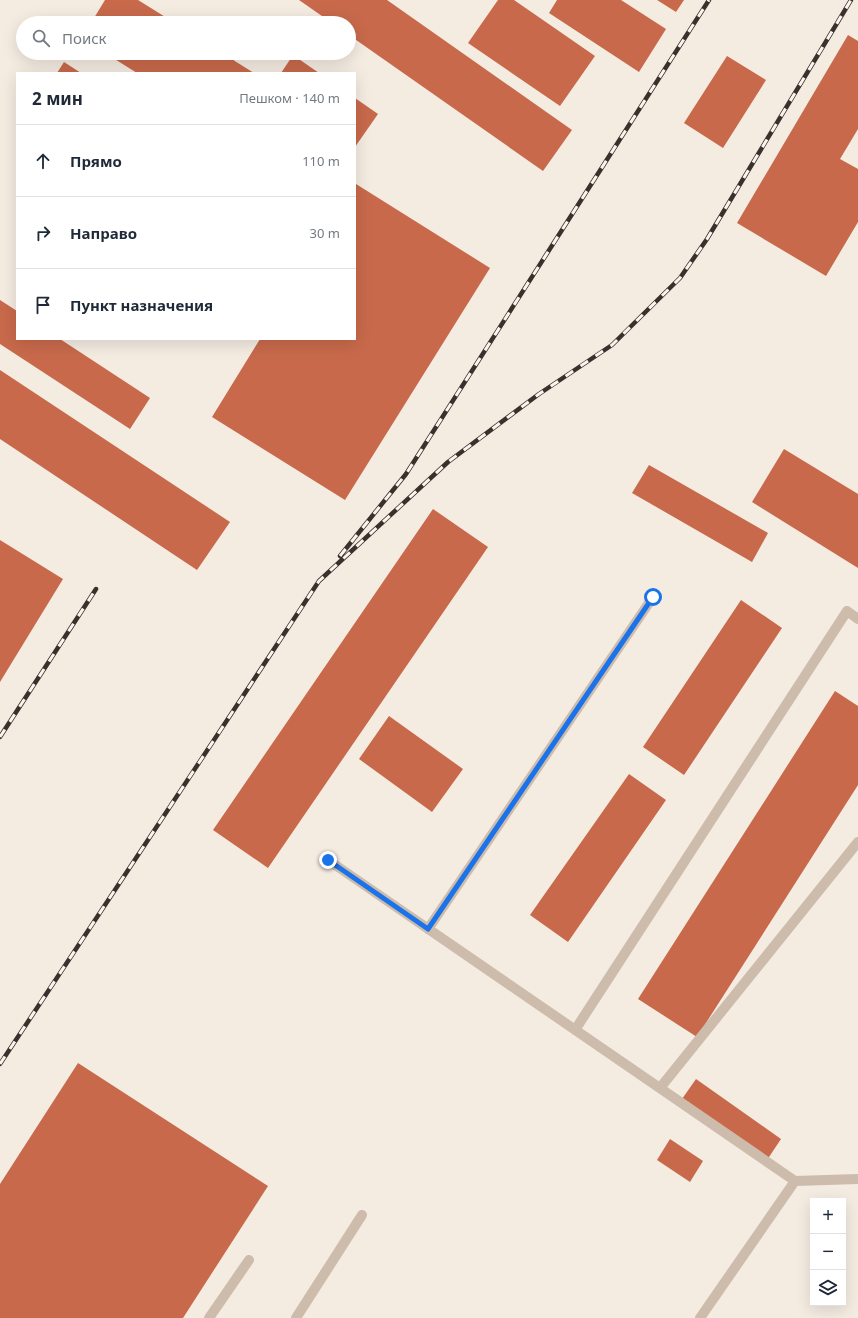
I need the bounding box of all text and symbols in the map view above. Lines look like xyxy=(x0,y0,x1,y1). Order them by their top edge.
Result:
search box xyxy=(16,16,356,60)
icon: search xyxy=(30,27,52,49)
text: Поиск xyxy=(62,28,107,48)
text: 2 мин xyxy=(32,87,83,110)
text: Пешком · 140 m xyxy=(239,89,340,107)
icon: ahead xyxy=(32,150,54,172)
text: Прямо xyxy=(70,151,122,171)
text: 110 m xyxy=(302,152,340,170)
icon: right xyxy=(32,222,54,244)
text: Направо xyxy=(70,223,137,243)
text: 30 m xyxy=(310,224,340,242)
icon: arrive xyxy=(32,294,54,316)
text: Пункт назначения xyxy=(70,295,213,315)
route start xyxy=(644,588,662,606)
route end xyxy=(319,851,337,869)
map controls xyxy=(810,1198,846,1306)
button: + xyxy=(810,1198,846,1234)
button: − xyxy=(810,1234,846,1270)
button: layers xyxy=(810,1270,846,1306)

